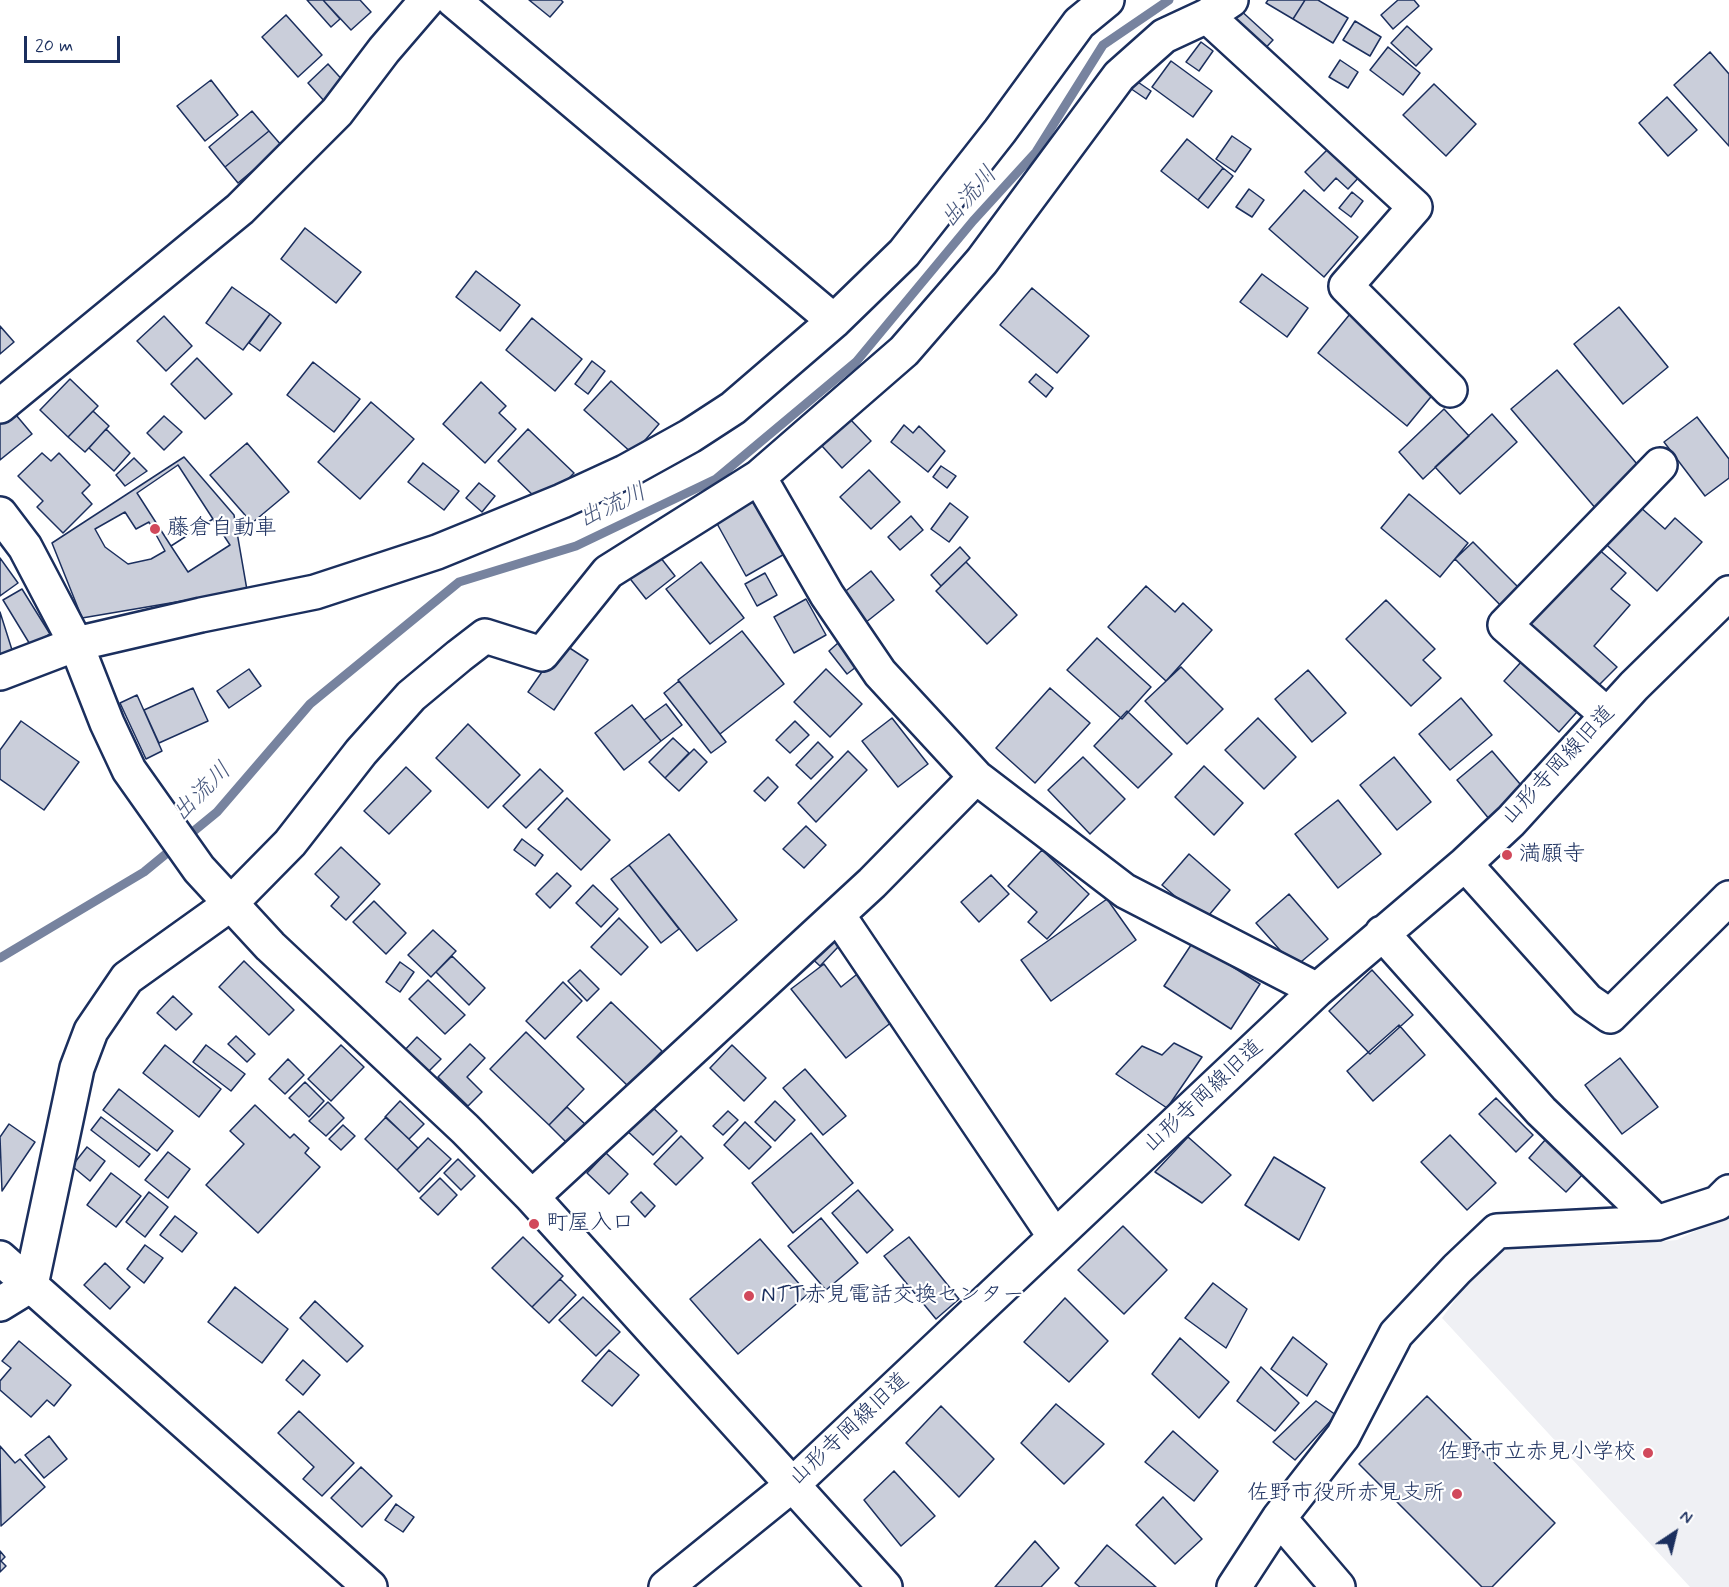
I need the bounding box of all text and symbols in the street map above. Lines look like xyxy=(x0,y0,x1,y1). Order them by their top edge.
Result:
scale bar xyxy=(27,24,123,62)
text: 20 m xyxy=(35,34,73,58)
water label: 出流川 xyxy=(936,161,1004,235)
water label: 出流川 xyxy=(574,479,652,535)
place label: 藤倉自動車 xyxy=(167,516,277,542)
marker: 藤倉自動車 xyxy=(148,522,162,536)
street label: 山形寺岡線旧道 xyxy=(1497,701,1621,831)
water label: 出流川 xyxy=(167,757,239,829)
place label: 満願寺 xyxy=(1519,842,1585,868)
marker: 満願寺 xyxy=(1500,848,1514,862)
street label: 山形寺岡線旧道 xyxy=(1139,1035,1269,1159)
place label: 町屋入口 xyxy=(546,1211,634,1237)
marker: 町屋入口 xyxy=(527,1217,541,1231)
place label: NTT赤見電話交換センター xyxy=(761,1283,1025,1309)
marker: NTT赤見電話交換センター xyxy=(742,1289,756,1303)
street label: 山形寺岡線旧道 xyxy=(785,1368,915,1492)
place label: 佐野市立赤見小学校 xyxy=(1438,1440,1636,1466)
marker: 佐野市立赤見小学校 xyxy=(1641,1446,1655,1460)
place label: 佐野市役所赤見支所 xyxy=(1247,1481,1445,1507)
marker: 佐野市役所赤見支所 xyxy=(1450,1487,1464,1501)
north arrow xyxy=(1645,1503,1705,1563)
text: N xyxy=(1675,1506,1696,1530)

